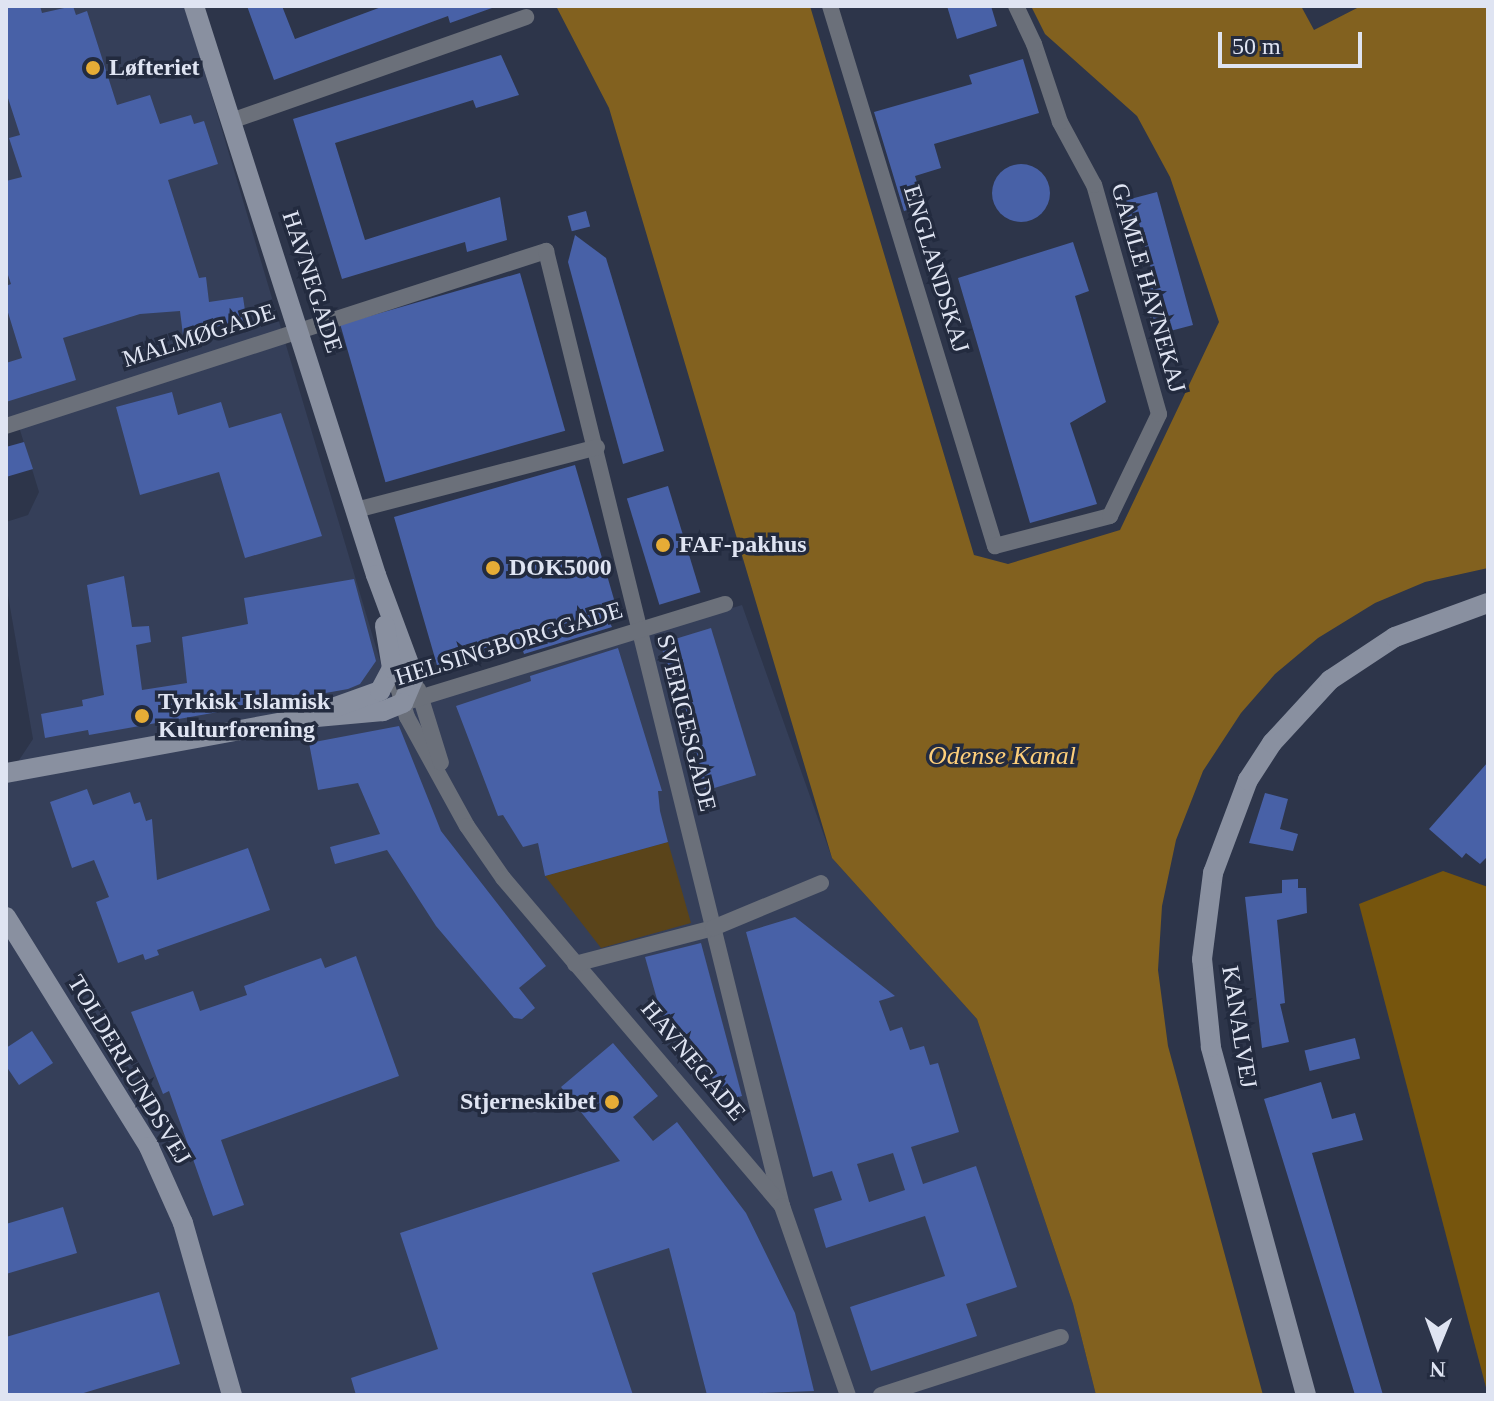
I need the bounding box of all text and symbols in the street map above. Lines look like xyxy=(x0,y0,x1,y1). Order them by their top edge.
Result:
scale bar xyxy=(1222,16,1366,66)
text: 50 m xyxy=(1232,33,1281,59)
place label: Løfteriet xyxy=(109,54,200,82)
marker: Løfteriet xyxy=(84,59,102,77)
street label: GAMLE HAVNEKAJ xyxy=(1104,180,1192,396)
street label: ENGLANDSKAJ xyxy=(897,182,975,356)
street label: HAVNEGADE xyxy=(276,207,348,357)
street label: MALMØGADE xyxy=(119,298,279,374)
place label: FAF-pakhus xyxy=(679,531,807,559)
marker: FAF-pakhus xyxy=(654,536,672,554)
place label: DOK5000 xyxy=(509,554,612,582)
marker: DOK5000 xyxy=(484,559,502,577)
street label: HELSINGBORGGADE xyxy=(392,596,626,692)
street label: SVERIGESGADE xyxy=(650,632,722,814)
place label: Tyrkisk Islamisk Kulturforening xyxy=(158,688,330,744)
marker: Tyrkisk Islamisk Kulturforening xyxy=(133,707,151,725)
water label: Odense Kanal xyxy=(928,740,1076,772)
street label: KANALVEJ xyxy=(1215,964,1263,1090)
street label: TOLDERLUNDSVEJ xyxy=(61,970,197,1170)
street label: HAVNEGADE xyxy=(635,995,751,1127)
place label: Stjerneskibet xyxy=(460,1088,596,1116)
marker: Stjerneskibet xyxy=(603,1093,621,1111)
north arrow xyxy=(1398,1305,1478,1385)
text: N xyxy=(1429,1357,1446,1382)

